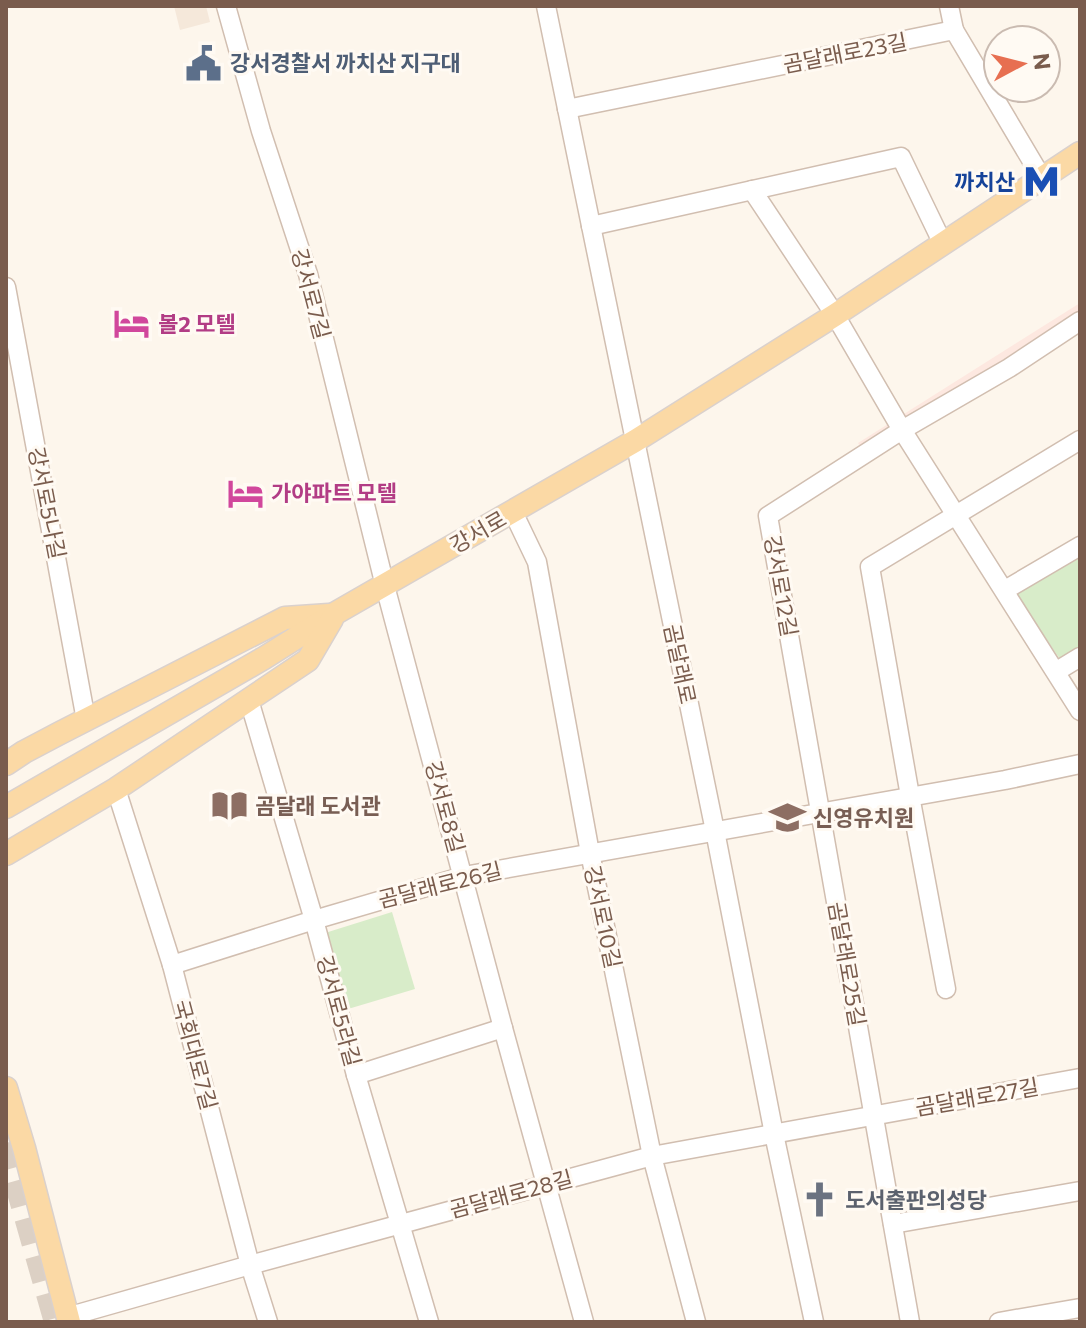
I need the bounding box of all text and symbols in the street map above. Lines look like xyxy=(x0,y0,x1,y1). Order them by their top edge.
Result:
north arrow xyxy=(982,24,1062,104)
street label: 곰달래로23길 xyxy=(781,27,909,78)
public building icon: 강서경찰서 까치산 지구대 xyxy=(185,44,223,82)
place label: 강서경찰서 까치산 지구대 xyxy=(230,49,461,76)
text: N xyxy=(1028,52,1057,71)
metro station icon: 까치산 xyxy=(1022,163,1060,201)
place label: 까치산 xyxy=(954,168,1015,195)
street label: 강서로7길 xyxy=(286,246,337,342)
hotel icon: 볼2 모텔 xyxy=(113,305,151,343)
place label: 볼2 모텔 xyxy=(158,310,235,337)
street label: 강서로5나길 xyxy=(23,444,72,561)
hotel icon: 가야파트 모텔 xyxy=(226,474,264,512)
place label: 가야파트 모텔 xyxy=(271,479,397,506)
street label: 강서로 xyxy=(445,505,511,558)
street label: 강서로12길 xyxy=(759,533,804,639)
street label: 곰달래로 xyxy=(659,621,702,706)
street label: 강서로8길 xyxy=(420,758,471,856)
library icon: 곰달래 도서관 xyxy=(210,787,248,825)
place label: 곰달래 도서관 xyxy=(255,792,381,819)
school or university icon: 신영유치원 xyxy=(768,799,806,837)
place label: 신영유치원 xyxy=(813,804,914,831)
street label: 곰달래로26길 xyxy=(375,856,505,913)
street label: 강서로10길 xyxy=(579,863,628,971)
street label: 곰달래로25길 xyxy=(823,900,872,1028)
street label: 강서로5라길 xyxy=(312,952,367,1069)
street label: 국회대로7길 xyxy=(168,997,223,1113)
street label: 곰달래로27길 xyxy=(913,1072,1041,1121)
street label: 곰달래로28길 xyxy=(446,1164,576,1223)
church icon: 도서출판의성당 xyxy=(800,1181,838,1219)
place label: 도서출판의성당 xyxy=(845,1186,987,1213)

